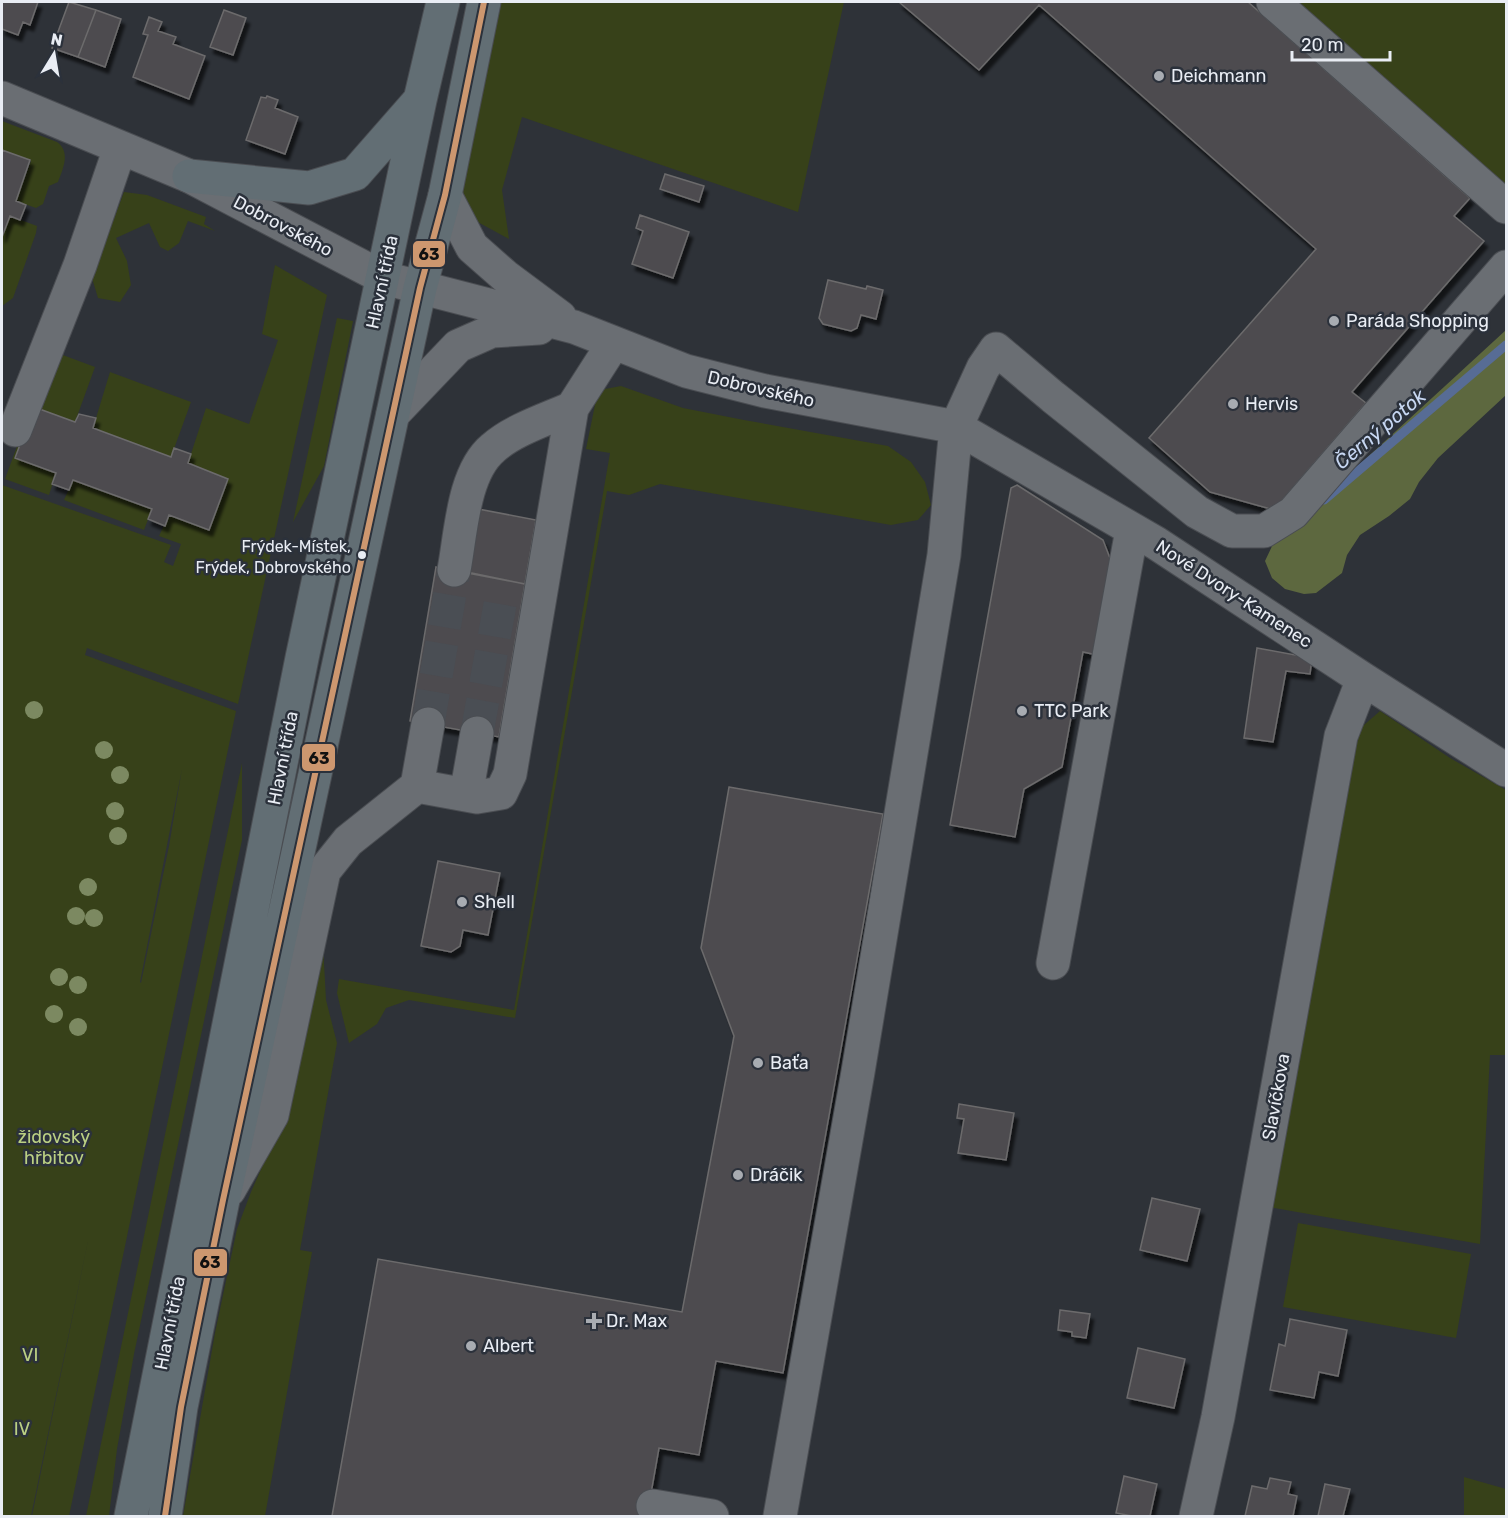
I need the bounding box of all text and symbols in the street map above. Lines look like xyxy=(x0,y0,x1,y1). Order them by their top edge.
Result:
north arrow xyxy=(24,24,84,84)
scale bar xyxy=(1292,24,1390,62)
text: N xyxy=(49,29,64,50)
text: 20 m xyxy=(1301,34,1343,56)
place label: Deichmann xyxy=(1171,65,1267,87)
marker: Deichmann xyxy=(1152,69,1166,83)
street label: Dobrovského xyxy=(230,191,336,261)
street label: Hlavní třída xyxy=(361,233,403,331)
line badge: 63 xyxy=(412,240,446,268)
text: 63 xyxy=(419,245,439,264)
place label: Paráda Shopping xyxy=(1346,310,1489,332)
marker: Paráda Shopping xyxy=(1327,314,1341,328)
street label: Dobrovského xyxy=(705,366,817,412)
water label: Černý potok xyxy=(1329,383,1431,474)
place label: Hervis xyxy=(1245,393,1298,415)
marker: Hervis xyxy=(1226,397,1240,411)
street label: Nové Dvory-Kamenec xyxy=(1152,535,1316,653)
place label: Frýdek-Místek, Frýdek, Dobrovského xyxy=(196,537,351,577)
marker: Frýdek-Místek, Frýdek, Dobrovského xyxy=(356,549,368,561)
place label: TTC Park xyxy=(1034,700,1109,722)
marker: TTC Park xyxy=(1015,704,1029,718)
street label: Hlavní třída xyxy=(263,709,303,807)
line badge: 63 xyxy=(301,743,336,772)
text: 63 xyxy=(309,749,329,768)
place label: Shell xyxy=(474,891,515,913)
marker: Shell xyxy=(455,895,469,909)
place label: Baťa xyxy=(770,1052,809,1074)
street label: Slavíčkova xyxy=(1258,1052,1294,1142)
marker: Baťa xyxy=(751,1056,765,1070)
park label: židovský hřbitov xyxy=(18,1126,90,1169)
place label: Dráčik xyxy=(750,1164,803,1186)
marker: Dráčik xyxy=(731,1168,745,1182)
line badge: 63 xyxy=(193,1248,228,1277)
text: 63 xyxy=(200,1253,220,1272)
street label: Hlavní třída xyxy=(150,1274,190,1372)
place label: Dr. Max xyxy=(606,1310,667,1332)
marker: Dr. Max xyxy=(587,1314,601,1328)
place label: Albert xyxy=(483,1335,534,1357)
marker: Albert xyxy=(464,1339,478,1353)
park label: VI xyxy=(22,1344,38,1366)
park label: IV xyxy=(14,1418,31,1440)

